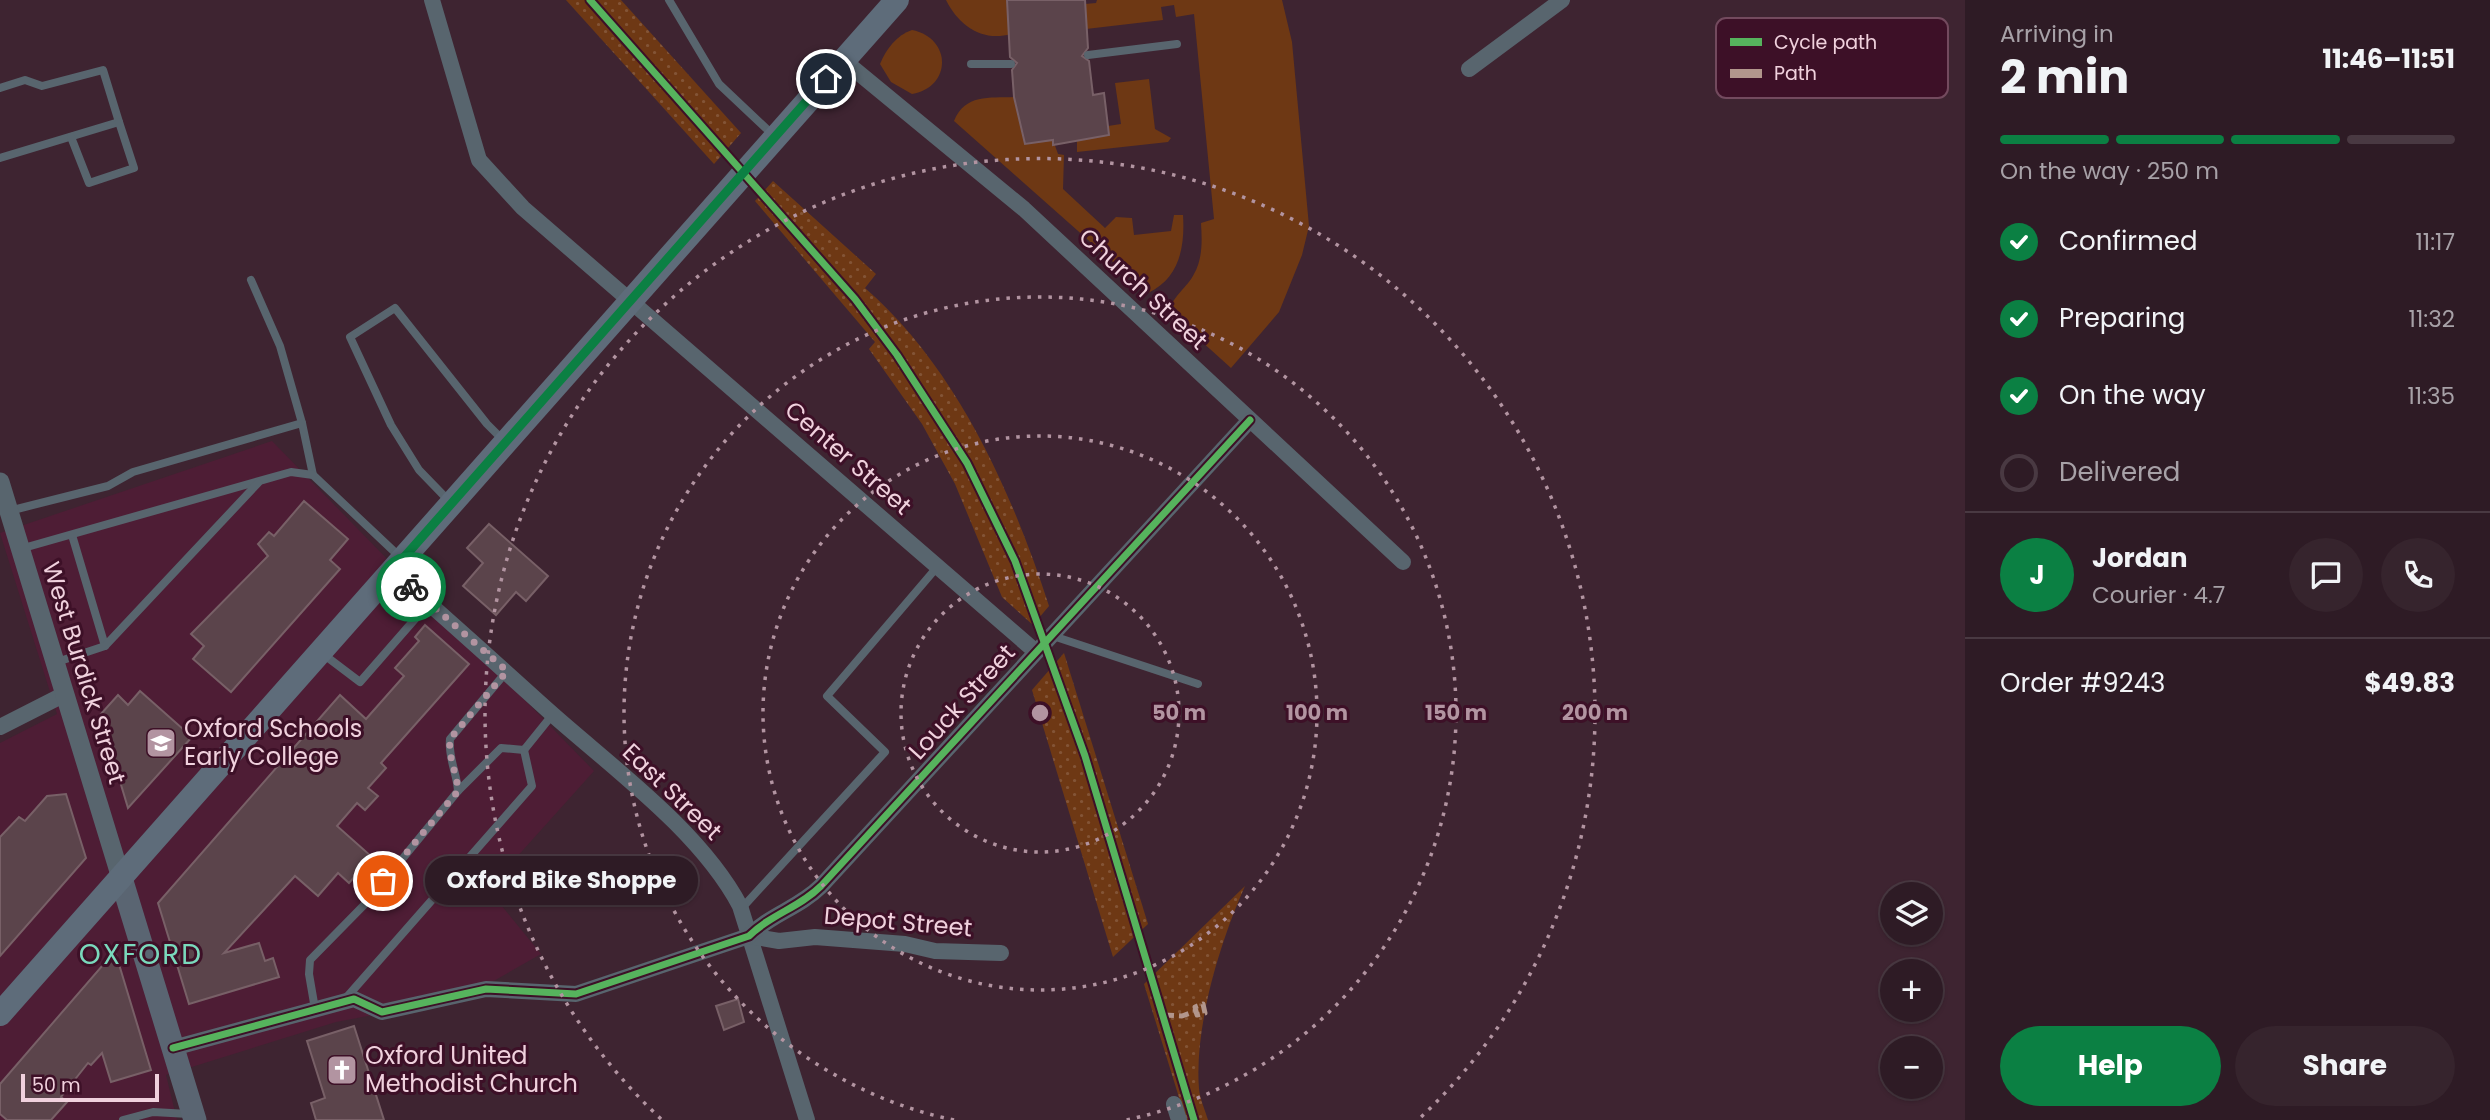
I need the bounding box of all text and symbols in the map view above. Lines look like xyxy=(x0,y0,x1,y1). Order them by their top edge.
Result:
legend xyxy=(1716,18,1948,98)
text: Arriving in xyxy=(2000,18,2114,50)
text: Cycle path xyxy=(1774,29,1877,56)
text: 11:46–11:51 xyxy=(2322,41,2455,77)
text: 2 min xyxy=(2000,45,2129,109)
pin xyxy=(796,49,856,109)
icon: home xyxy=(807,60,845,98)
text: Path xyxy=(1774,60,1817,87)
text: On the way · 250 m xyxy=(2000,155,2219,187)
street label: Church Street xyxy=(1072,220,1215,357)
icon: check xyxy=(2000,223,2038,261)
text: Confirmed xyxy=(2059,223,2197,259)
text: 11:17 xyxy=(2415,226,2455,258)
icon: check xyxy=(2000,300,2038,338)
text: Preparing xyxy=(2059,300,2185,336)
text: 11:32 xyxy=(2409,303,2455,335)
icon: check xyxy=(2000,377,2038,415)
text: On the way xyxy=(2059,377,2206,413)
text: 11:35 xyxy=(2407,380,2455,412)
street label: Center Street xyxy=(778,393,919,522)
text: Delivered xyxy=(2059,454,2180,490)
button: chat xyxy=(2289,538,2363,612)
button: phone xyxy=(2381,538,2455,612)
text: Jordan xyxy=(2092,540,2188,576)
courier xyxy=(376,552,446,622)
text: J xyxy=(2029,557,2045,593)
street label: West Burdick Street xyxy=(35,558,134,788)
icon: bike xyxy=(392,568,430,606)
text: Courier · 4.7 xyxy=(2092,579,2225,611)
street label: Louck Street xyxy=(901,637,1022,766)
text: Order #9243 xyxy=(2000,665,2165,701)
text: $49.83 xyxy=(2364,665,2455,701)
text: 50 m xyxy=(1152,698,1206,727)
text: 100 m xyxy=(1286,698,1348,727)
text: 150 m xyxy=(1425,698,1487,727)
text: 200 m xyxy=(1562,698,1628,727)
centre of rings xyxy=(1028,701,1052,725)
place label: Oxford Schools Early College xyxy=(184,712,362,773)
school or university icon: Oxford Schools Early College xyxy=(144,726,178,760)
street label: East Street xyxy=(615,736,729,847)
pin xyxy=(353,851,413,911)
callout: Oxford Bike Shoppe xyxy=(425,856,698,906)
icon: bag xyxy=(364,862,402,900)
text: Oxford Bike Shoppe xyxy=(447,864,676,896)
map controls xyxy=(1880,882,1943,1099)
button: layers xyxy=(1880,882,1943,945)
street label: Depot Street xyxy=(822,899,974,944)
district label: OXFORD xyxy=(79,935,203,974)
button: + xyxy=(1880,959,1943,1022)
button: Help xyxy=(2000,1026,2221,1106)
button: Share xyxy=(2235,1026,2455,1106)
button: − xyxy=(1880,1036,1943,1099)
place label: Oxford United Methodist Church xyxy=(365,1039,578,1100)
church icon: Oxford United Methodist Church xyxy=(325,1053,359,1087)
scale bar xyxy=(21,1071,159,1103)
text: 50 m xyxy=(32,1072,81,1099)

